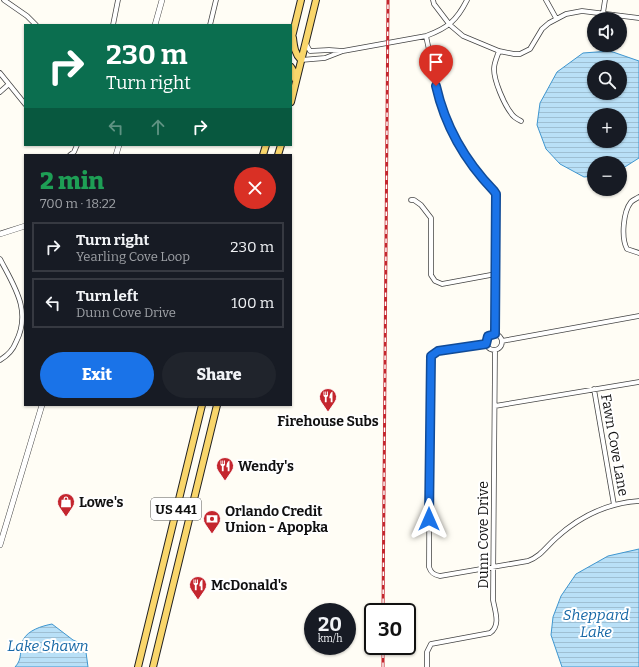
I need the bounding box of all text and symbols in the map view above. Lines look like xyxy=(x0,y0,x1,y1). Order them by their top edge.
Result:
map controls xyxy=(587,12,627,196)
button: sound xyxy=(587,12,627,52)
text: 230 m xyxy=(106,38,187,71)
icon: right xyxy=(40,40,92,92)
pin xyxy=(419,45,453,86)
icon: arrive xyxy=(425,51,447,73)
button: search xyxy=(587,60,627,100)
text: Turn right xyxy=(106,72,191,94)
button: + xyxy=(587,108,627,148)
icon: left xyxy=(105,116,127,138)
icon: ahead xyxy=(147,116,169,138)
icon: right xyxy=(189,116,211,138)
button: − xyxy=(587,156,627,196)
text: 2 min xyxy=(40,167,104,195)
button: close xyxy=(234,167,276,209)
text: 700 m · 18:22 xyxy=(40,196,116,211)
text: Turn right xyxy=(76,231,149,249)
icon: right xyxy=(42,236,64,258)
text: 230 m xyxy=(230,238,274,256)
text: Yearling Cove Loop xyxy=(76,249,190,264)
text: Turn left xyxy=(76,287,138,305)
icon: left xyxy=(42,292,64,314)
text: 100 m xyxy=(231,294,274,312)
text: Dunn Cove Drive xyxy=(76,305,176,320)
button: Exit xyxy=(40,352,154,398)
button: Share xyxy=(162,352,276,398)
restaurant icon: Firehouse Subs xyxy=(318,387,338,412)
street label: Fawn Cove Lane xyxy=(597,393,632,497)
place label: Firehouse Subs xyxy=(277,413,379,430)
restaurant icon: Wendy's xyxy=(215,456,235,481)
place label: Wendy's xyxy=(238,458,294,475)
street label: Dunn Cove Drive xyxy=(475,481,492,589)
shop icon: Lowe's xyxy=(56,492,76,517)
place label: Lowe's xyxy=(79,494,124,511)
road number: US 441 xyxy=(151,498,201,520)
position arrow xyxy=(408,498,450,540)
place label: Orlando Credit Union - Apopka xyxy=(225,503,328,536)
bank icon: Orlando Credit Union - Apopka xyxy=(202,509,222,534)
restaurant icon: McDonald's xyxy=(188,575,208,600)
place label: McDonald's xyxy=(211,577,287,594)
speed limit sign: 30 xyxy=(364,603,416,655)
water label: Sheppard Lake xyxy=(563,606,629,641)
text: 20 xyxy=(318,612,342,636)
text: km/h xyxy=(318,633,342,645)
water label: Lake Shawn xyxy=(7,637,89,655)

